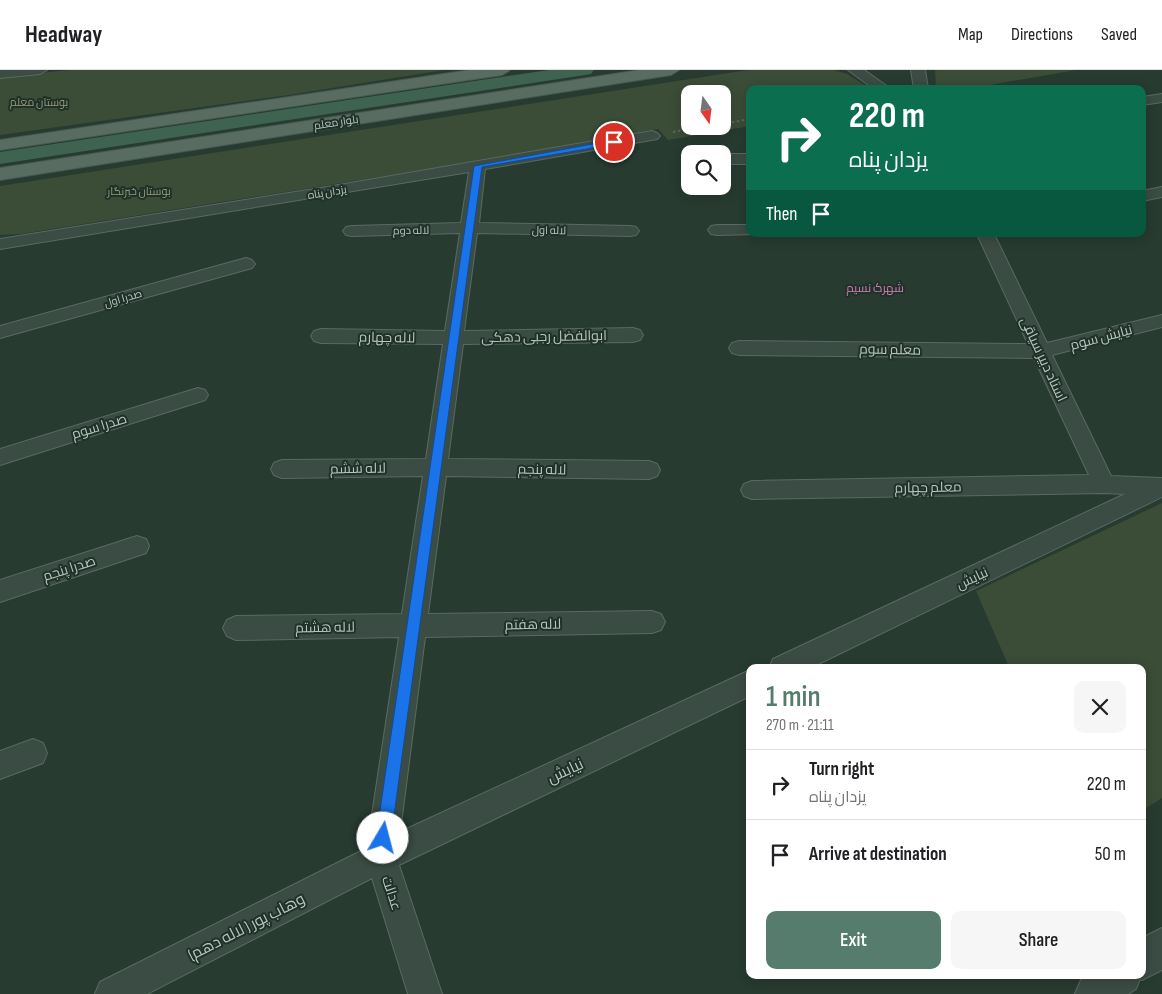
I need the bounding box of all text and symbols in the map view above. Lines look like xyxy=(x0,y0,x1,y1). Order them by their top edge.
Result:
text: Headway xyxy=(25,20,102,49)
text: Map xyxy=(958,24,983,45)
text: Directions xyxy=(1011,24,1073,45)
text: Saved xyxy=(1101,24,1137,45)
north arrow xyxy=(681,85,731,135)
map controls xyxy=(681,85,731,195)
text: 220 m xyxy=(849,95,925,138)
park label: بوستان معلم xyxy=(10,96,68,110)
icon: right xyxy=(766,105,831,170)
street label: بلوار معلم xyxy=(313,113,360,133)
pin xyxy=(593,121,635,163)
icon: arrive xyxy=(600,128,628,156)
button: search xyxy=(681,145,731,195)
text: یزدان پناه xyxy=(849,147,928,174)
street label: یزدان پناه xyxy=(307,183,348,202)
park label: بوستان خبرنگار xyxy=(106,185,171,198)
icon: arrive xyxy=(807,200,835,228)
text: Then xyxy=(766,203,797,226)
street label: لاله دوم xyxy=(393,224,429,238)
street label: لاله اول xyxy=(532,224,566,237)
district label: شهرک نسیم xyxy=(846,281,904,296)
street label: صدرا اول xyxy=(103,287,144,310)
street label: استاد دبیر سیاقی xyxy=(1016,314,1071,404)
street label: نیایش سوم xyxy=(1068,321,1134,355)
street label: ابوالفضل رجبی دهکی xyxy=(481,327,607,346)
street label: لاله چهارم xyxy=(358,329,416,347)
street label: معلم سوم xyxy=(859,340,921,360)
street label: صدرا سوم xyxy=(69,410,129,444)
street label: لاله ششم xyxy=(330,460,386,478)
street label: لاله پنجم xyxy=(517,461,566,479)
street label: معلم چهارم xyxy=(894,478,962,498)
street label: صدرا پنجم xyxy=(41,552,98,586)
street label: نيايش xyxy=(954,564,991,593)
street label: لاله هفتم xyxy=(505,616,561,634)
street label: لاله هشتم xyxy=(295,618,355,638)
text: 1 min xyxy=(766,679,821,715)
button: close xyxy=(1074,681,1126,733)
text: 270 m · 21:11 xyxy=(766,716,834,735)
street label: نيايش xyxy=(544,755,587,788)
text: Turn right xyxy=(809,758,874,781)
icon: right xyxy=(766,771,794,799)
text: 220 m xyxy=(1087,773,1126,796)
text: یزدان پناه xyxy=(809,788,866,807)
position arrow xyxy=(356,811,408,863)
icon: arrive xyxy=(766,841,794,869)
text: Arrive at destination xyxy=(809,843,947,866)
text: 50 m xyxy=(1095,843,1126,866)
street label: عدالت xyxy=(378,874,405,912)
street label: وهاب پور ( لاله دهم) xyxy=(185,890,309,966)
button: Exit xyxy=(766,911,941,969)
button: Share xyxy=(951,911,1126,969)

